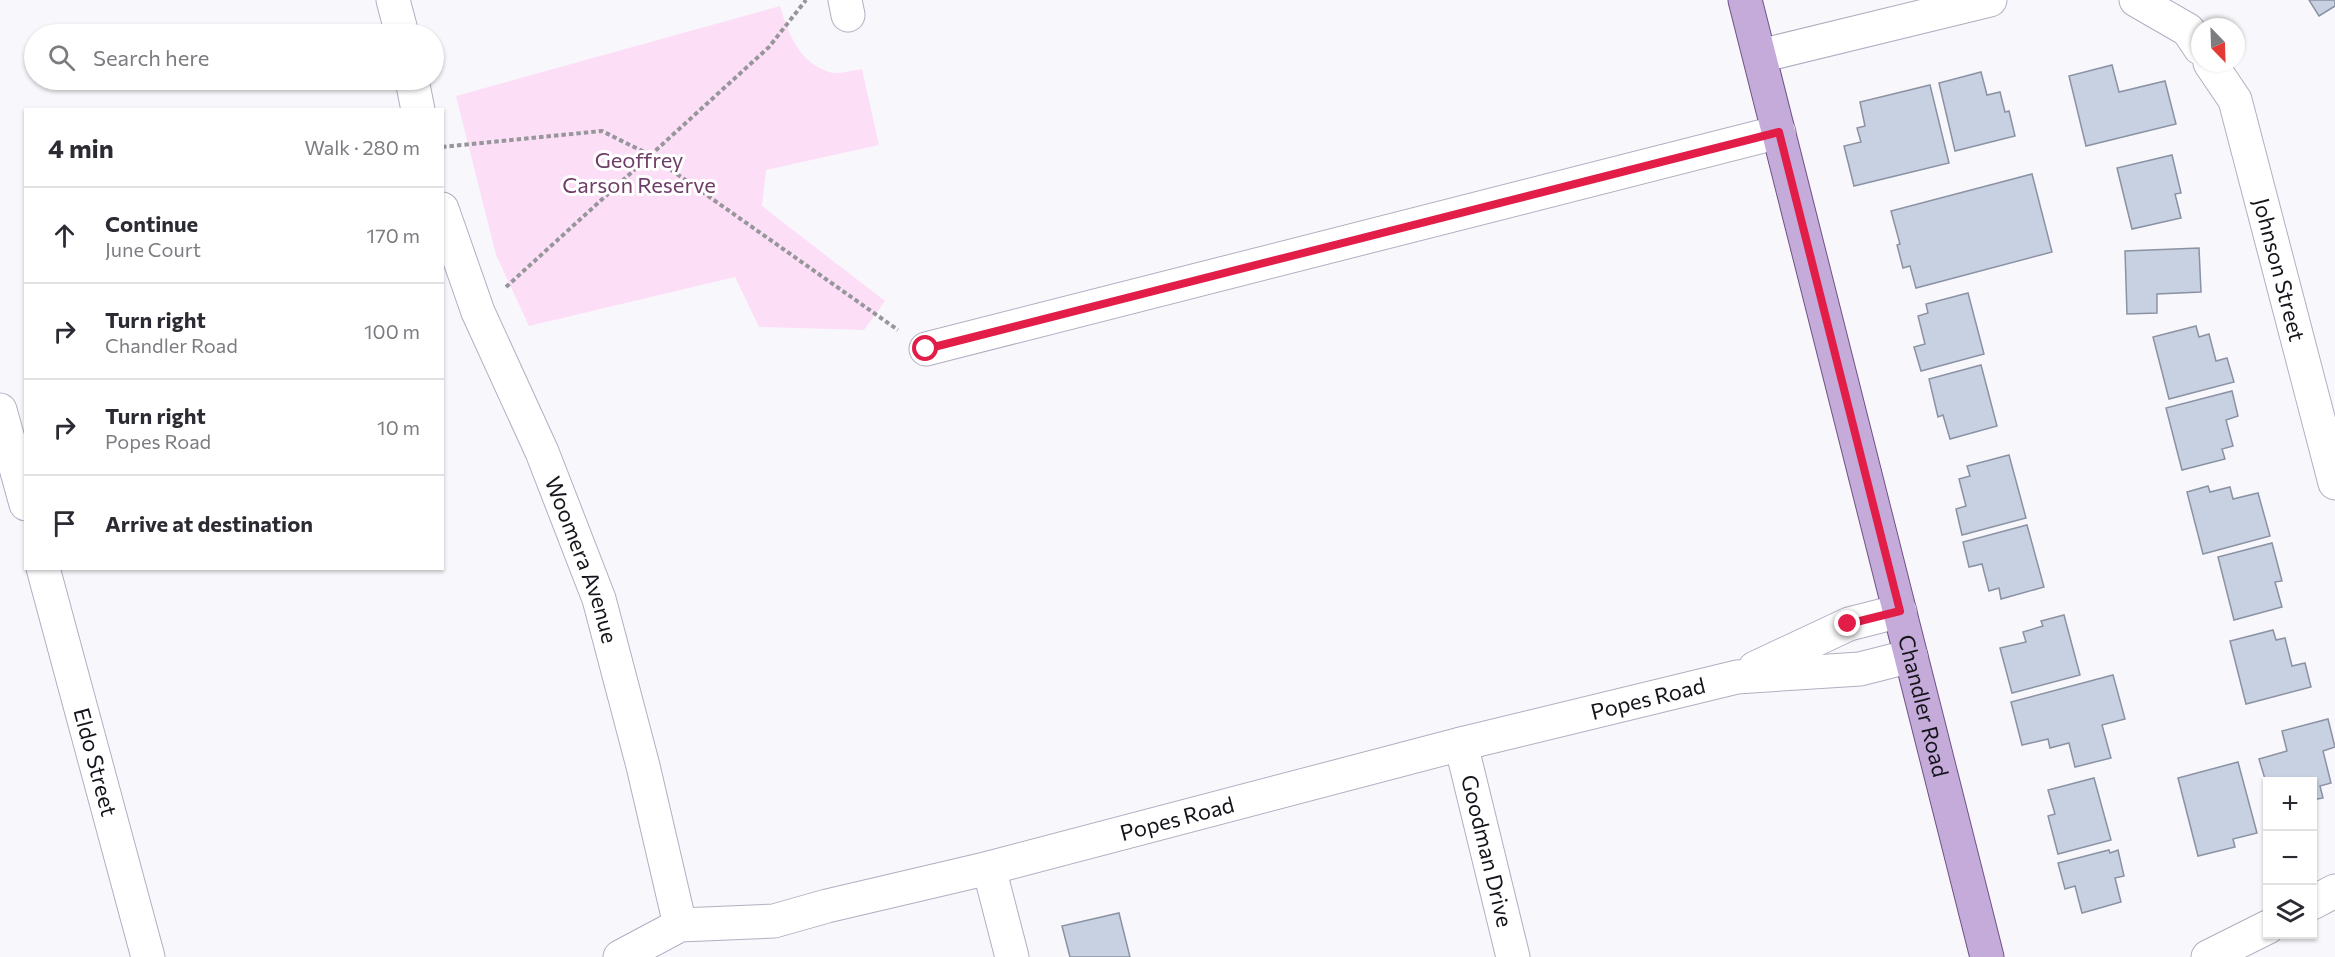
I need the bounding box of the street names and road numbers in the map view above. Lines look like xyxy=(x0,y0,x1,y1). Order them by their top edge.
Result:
street label: Johnson Street xyxy=(2248,195,2311,344)
street label: Woomera Avenue xyxy=(540,472,624,646)
street label: Chandler Road xyxy=(1893,631,1955,780)
street label: Popes Road xyxy=(1588,671,1708,725)
street label: Eldo Street xyxy=(68,705,123,819)
street label: Goodman Drive xyxy=(1456,772,1519,930)
street label: Popes Road xyxy=(1117,790,1237,846)

